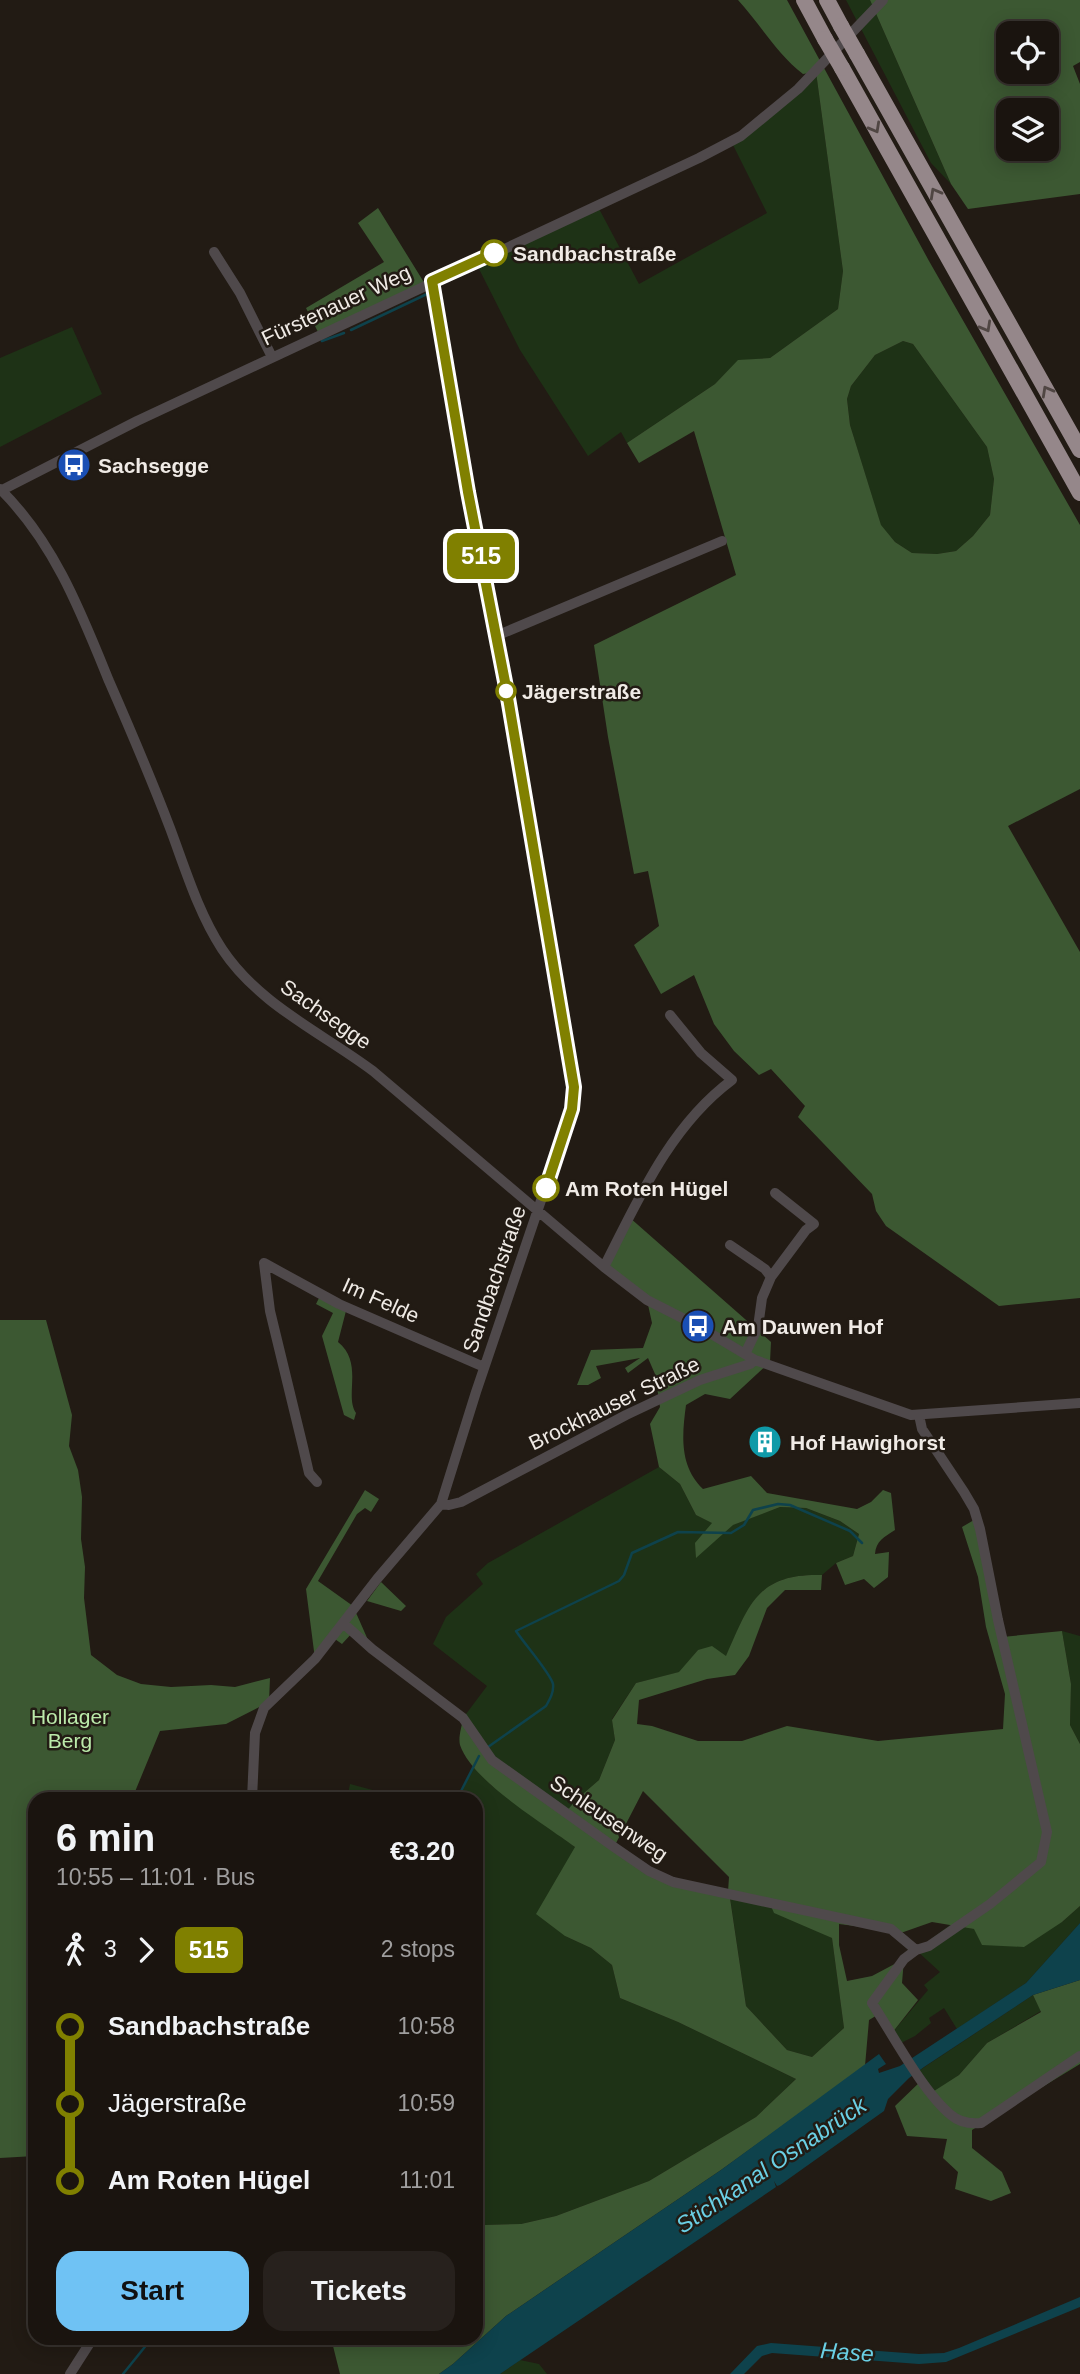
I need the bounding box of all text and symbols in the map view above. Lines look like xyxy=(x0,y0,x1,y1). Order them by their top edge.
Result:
map controls xyxy=(996,21,1059,161)
button: locate xyxy=(996,21,1059,84)
button: layers xyxy=(996,98,1059,161)
one-way arrow xyxy=(867,121,880,133)
one-way arrow xyxy=(930,187,943,200)
marker: Sandbachstraße xyxy=(481,240,507,266)
place label: Sandbachstraße xyxy=(513,242,676,265)
street label: Fürstenauer Weg xyxy=(258,260,414,350)
one-way arrow xyxy=(978,319,991,332)
one-way arrow xyxy=(1042,386,1055,398)
bus stop icon: Sachsegge xyxy=(55,446,93,484)
place label: Sachsegge xyxy=(98,454,209,477)
line badge: 515 xyxy=(441,533,521,579)
text: 515 xyxy=(461,542,501,569)
place label: Jägerstraße xyxy=(522,680,641,703)
marker: Jägerstraße xyxy=(496,681,516,701)
street label: Sachsegge xyxy=(276,974,376,1054)
marker: Am Roten Hügel xyxy=(533,1175,559,1201)
place label: Am Roten Hügel xyxy=(565,1177,728,1200)
street label: Sandbachstraße xyxy=(458,1202,530,1356)
street label: Im Felde xyxy=(339,1273,423,1327)
bus stop icon: Am Dauwen Hof xyxy=(679,1307,717,1345)
place label: Am Dauwen Hof xyxy=(722,1315,884,1338)
street label: Brockhauser Straße xyxy=(525,1352,703,1454)
building icon: Hof Hawighorst xyxy=(746,1423,784,1461)
place label: Hof Hawighorst xyxy=(790,1431,945,1454)
park label: Hollager Berg xyxy=(31,1705,109,1752)
street label: Schleusenweg xyxy=(546,1770,672,1866)
text: 6 min xyxy=(56,1817,155,1859)
text: €3.20 xyxy=(390,1836,455,1866)
text: 10:55 – 11:01 · Bus xyxy=(56,1864,255,1890)
icon: walk xyxy=(56,1931,94,1969)
icon: forward xyxy=(127,1931,165,1969)
text: 3 xyxy=(104,1936,117,1962)
text: 515 xyxy=(189,1936,229,1963)
text: 2 stops xyxy=(381,1936,455,1962)
text: Sandbachstraße xyxy=(108,2011,310,2041)
text: 10:58 xyxy=(397,2013,455,2039)
text: Jägerstraße xyxy=(108,2088,247,2118)
text: 10:59 xyxy=(397,2090,455,2116)
water label: Stichkanal Osnabrück xyxy=(671,2091,872,2238)
text: Am Roten Hügel xyxy=(108,2165,310,2195)
text: 11:01 xyxy=(399,2167,455,2193)
button: Start xyxy=(56,2251,249,2331)
button: Tickets xyxy=(263,2251,455,2331)
water label: Hase xyxy=(819,2337,875,2367)

